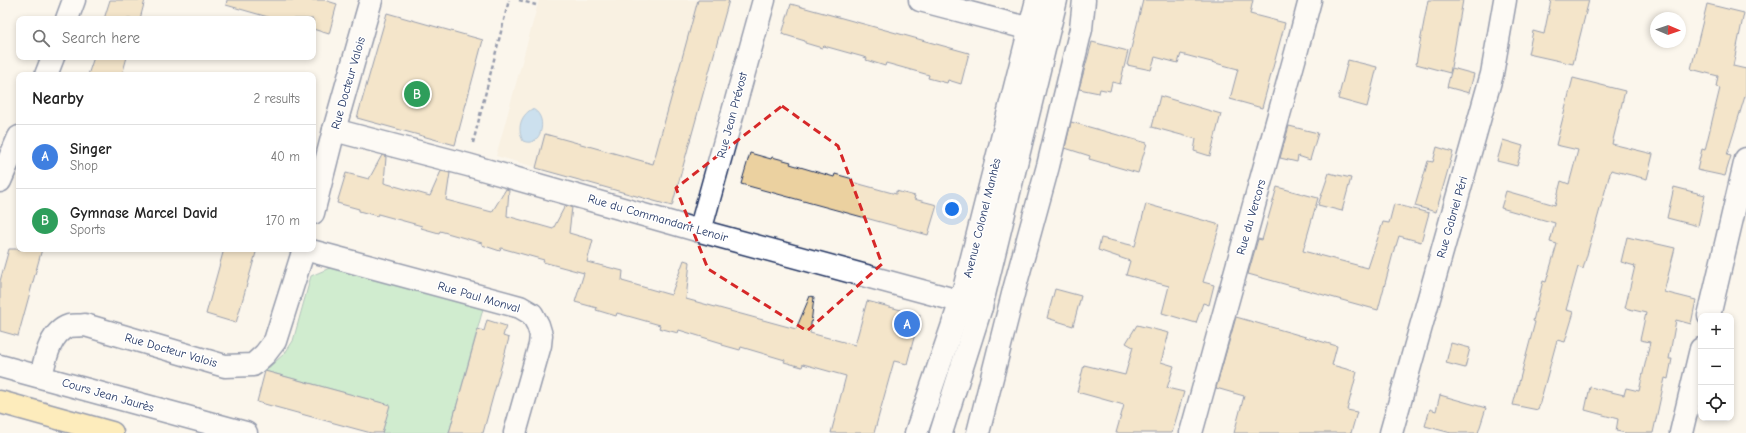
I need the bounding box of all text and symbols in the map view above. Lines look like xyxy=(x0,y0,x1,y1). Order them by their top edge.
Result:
north arrow xyxy=(1650,12,1686,48)
search box xyxy=(16,16,316,60)
icon: search xyxy=(30,27,52,49)
text: Search here xyxy=(62,29,140,47)
street label: Rue Docteur Valois xyxy=(328,35,368,131)
street label: Rue Jean Prévost xyxy=(714,70,750,159)
pin: B xyxy=(404,79,430,109)
text: Nearby xyxy=(32,89,83,108)
text: 2 results xyxy=(253,91,300,106)
text: Singer xyxy=(70,140,112,158)
text: A xyxy=(41,149,49,164)
text: 40 m xyxy=(271,149,300,164)
street label: Avenue Colonel Manhès xyxy=(960,157,1004,279)
text: Shop xyxy=(70,158,98,173)
street label: Rue Gabriel Péri xyxy=(1434,175,1470,259)
street label: Rue du Vercors xyxy=(1234,178,1268,256)
street label: Rue du Commandant Lenoir xyxy=(586,191,730,245)
your location xyxy=(942,199,962,219)
text: Gymnase Marcel David xyxy=(70,204,218,222)
text: B xyxy=(41,213,49,228)
text: 170 m xyxy=(266,213,300,228)
text: Sports xyxy=(70,222,105,237)
street label: Rue Paul Monval xyxy=(436,279,522,315)
pin: A xyxy=(894,309,920,339)
map controls xyxy=(1698,313,1734,421)
button: + xyxy=(1698,313,1734,349)
street label: Rue Docteur Valois xyxy=(123,330,219,370)
button: − xyxy=(1698,349,1734,385)
street label: Cours Jean Jaurès xyxy=(60,375,156,415)
button: locate xyxy=(1698,385,1734,421)

